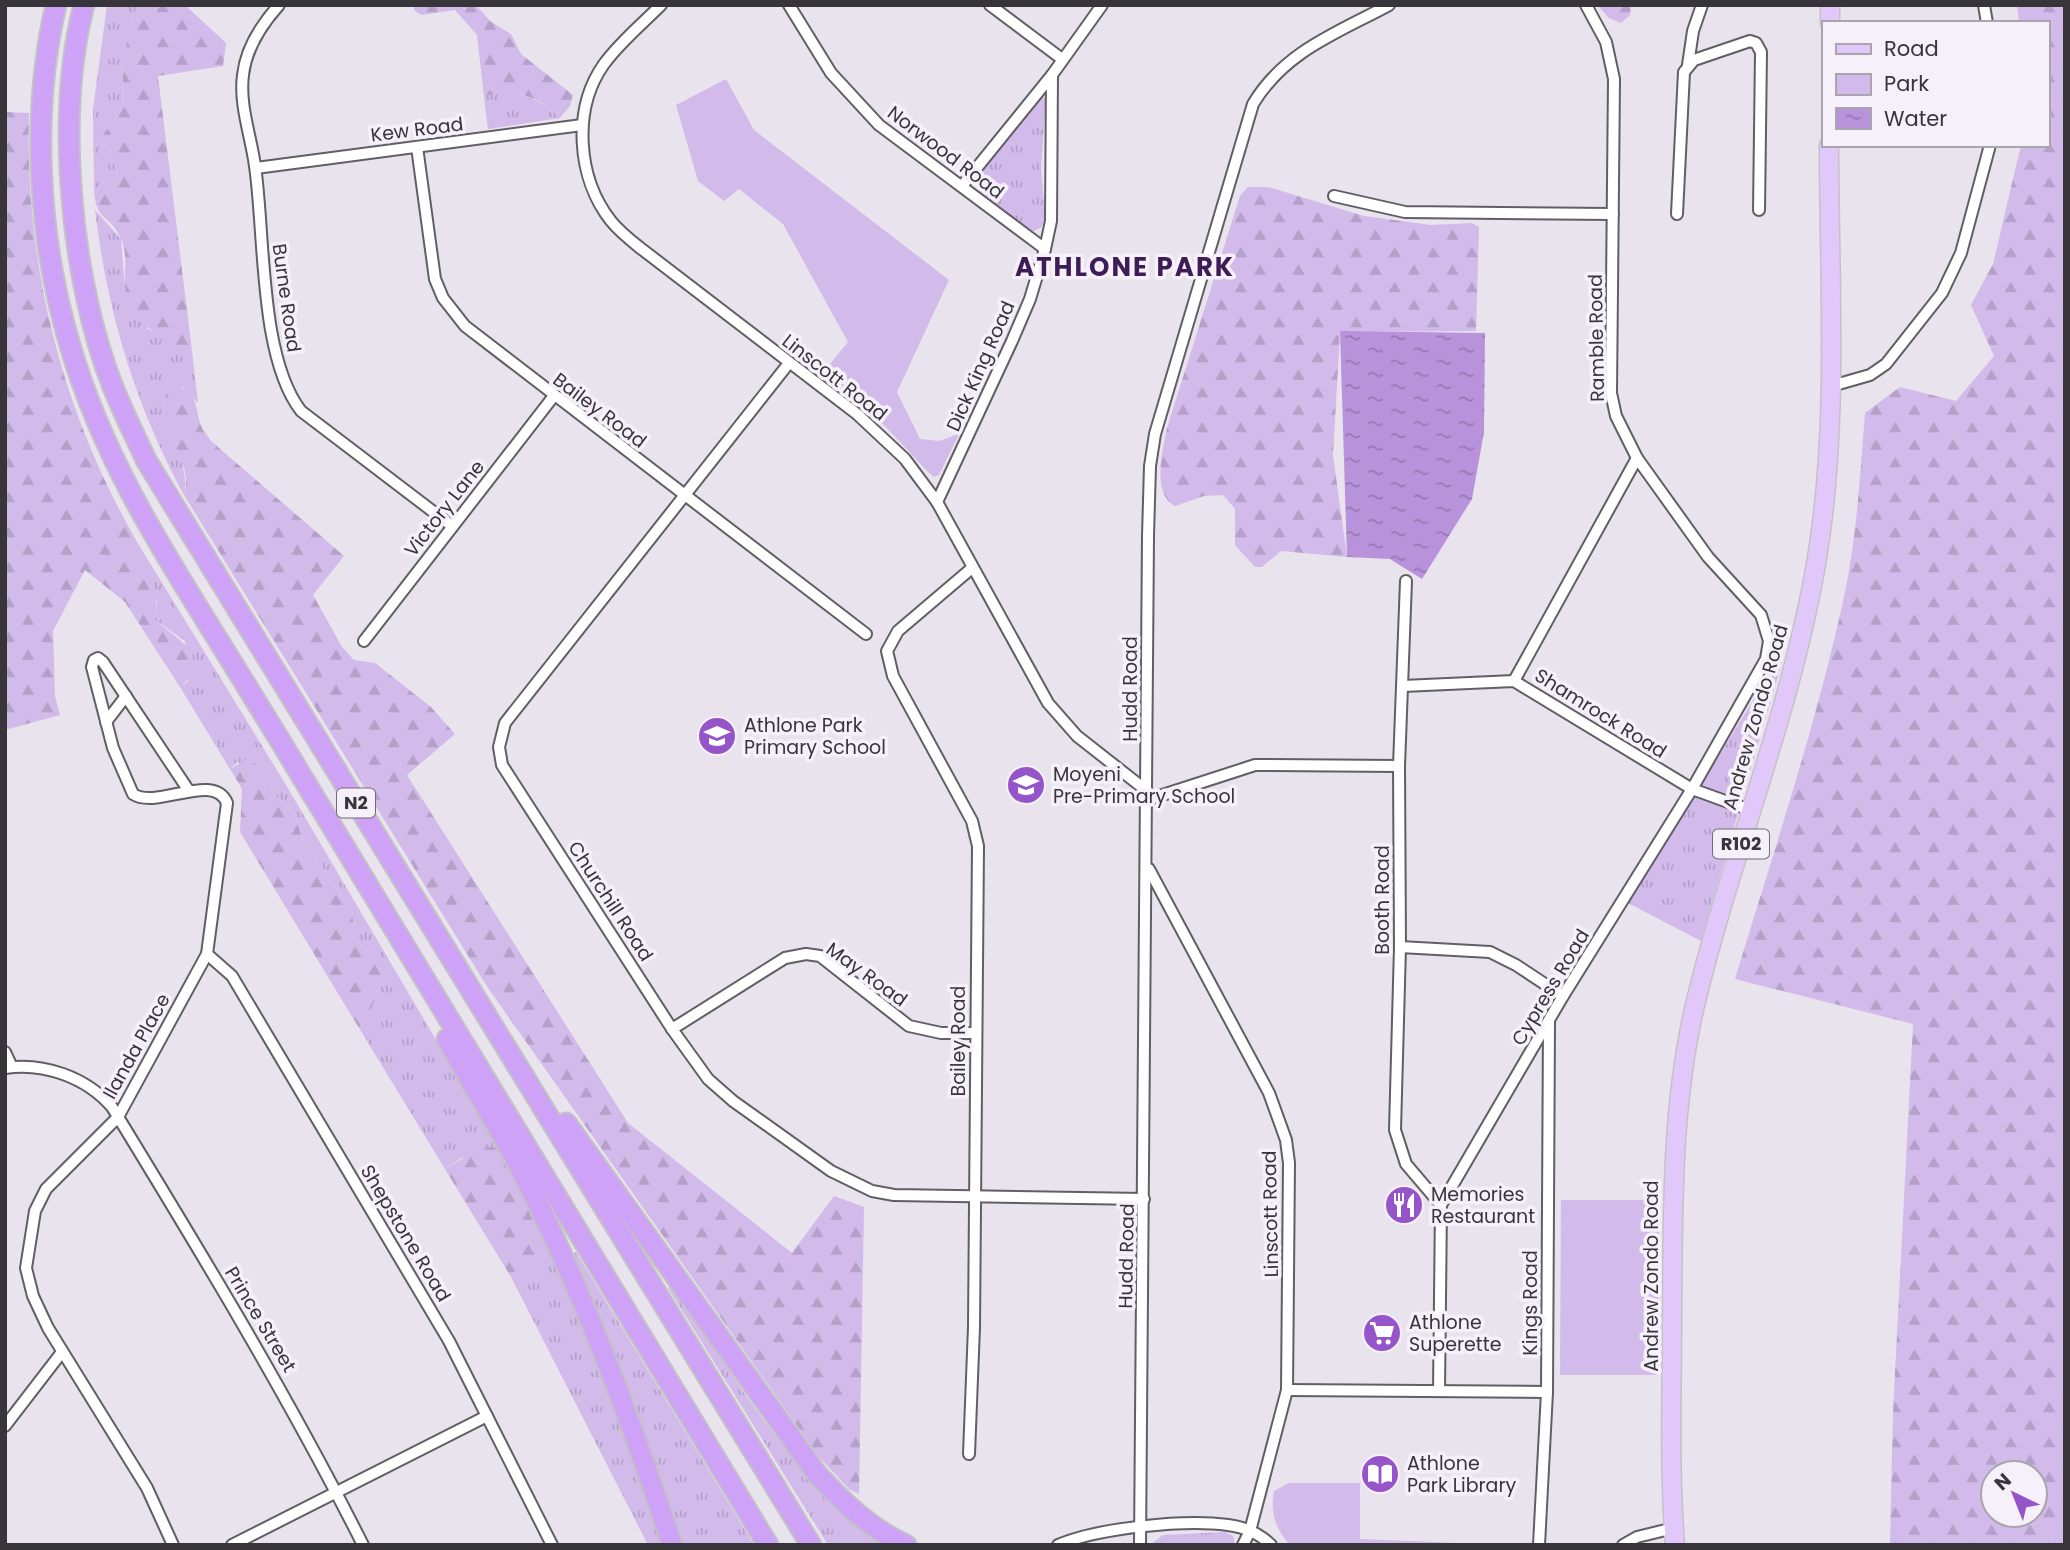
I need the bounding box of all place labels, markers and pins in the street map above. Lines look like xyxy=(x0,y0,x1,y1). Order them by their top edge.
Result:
place label: Athlone Park Primary School xyxy=(744,712,886,761)
school or university icon: Athlone Park Primary School xyxy=(696,715,738,757)
place label: Moyeni Pre-Primary School xyxy=(1053,761,1235,810)
school or university icon: Moyeni Pre-Primary School xyxy=(1005,764,1047,806)
place label: Memories Restaurant xyxy=(1431,1181,1535,1230)
restaurant icon: Memories Restaurant xyxy=(1383,1184,1425,1226)
place label: Athlone Superette xyxy=(1409,1309,1501,1358)
supermarket icon: Athlone Superette xyxy=(1361,1312,1403,1354)
place label: Athlone Park Library xyxy=(1407,1450,1517,1499)
library icon: Athlone Park Library xyxy=(1359,1453,1401,1495)

